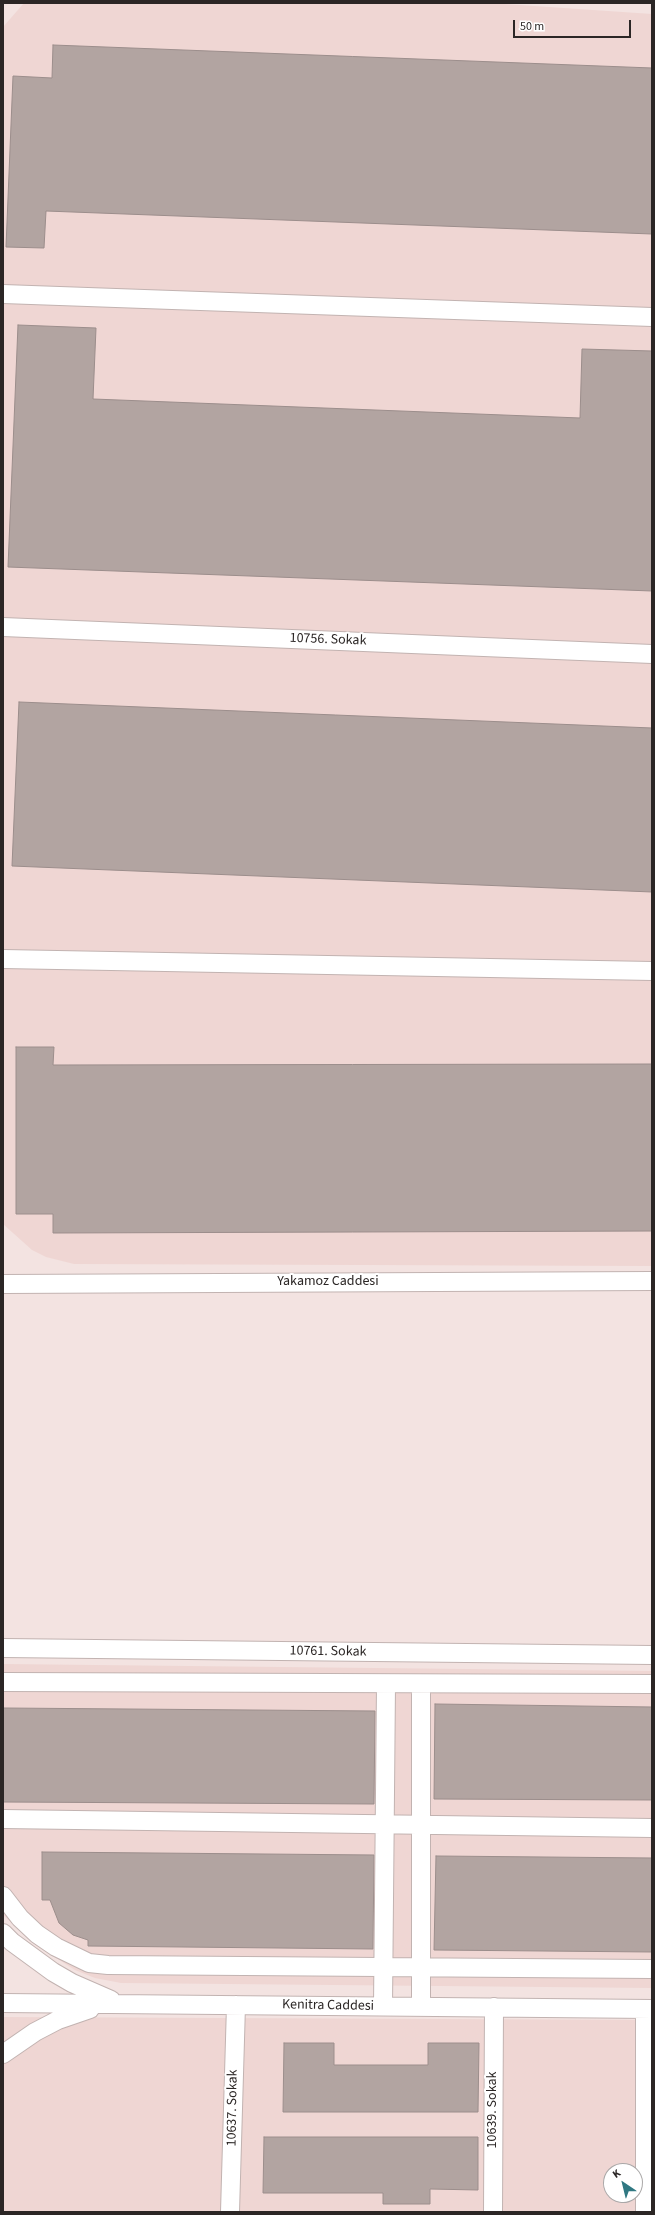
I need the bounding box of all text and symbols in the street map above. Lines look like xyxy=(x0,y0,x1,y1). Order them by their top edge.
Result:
scale bar xyxy=(515,12,633,38)
text: 50 m xyxy=(520,18,544,35)
street label: 10756. Sokak xyxy=(289,630,367,650)
street label: Yakamoz Caddesi xyxy=(277,1274,379,1290)
street label: 10761. Sokak xyxy=(289,1643,367,1661)
street label: Kenitra Caddesi xyxy=(282,1997,374,2015)
street label: 10637. Sokak xyxy=(224,2069,242,2147)
street label: 10639. Sokak xyxy=(485,2072,501,2148)
north arrow xyxy=(603,2163,643,2203)
text: K xyxy=(609,2166,623,2182)

